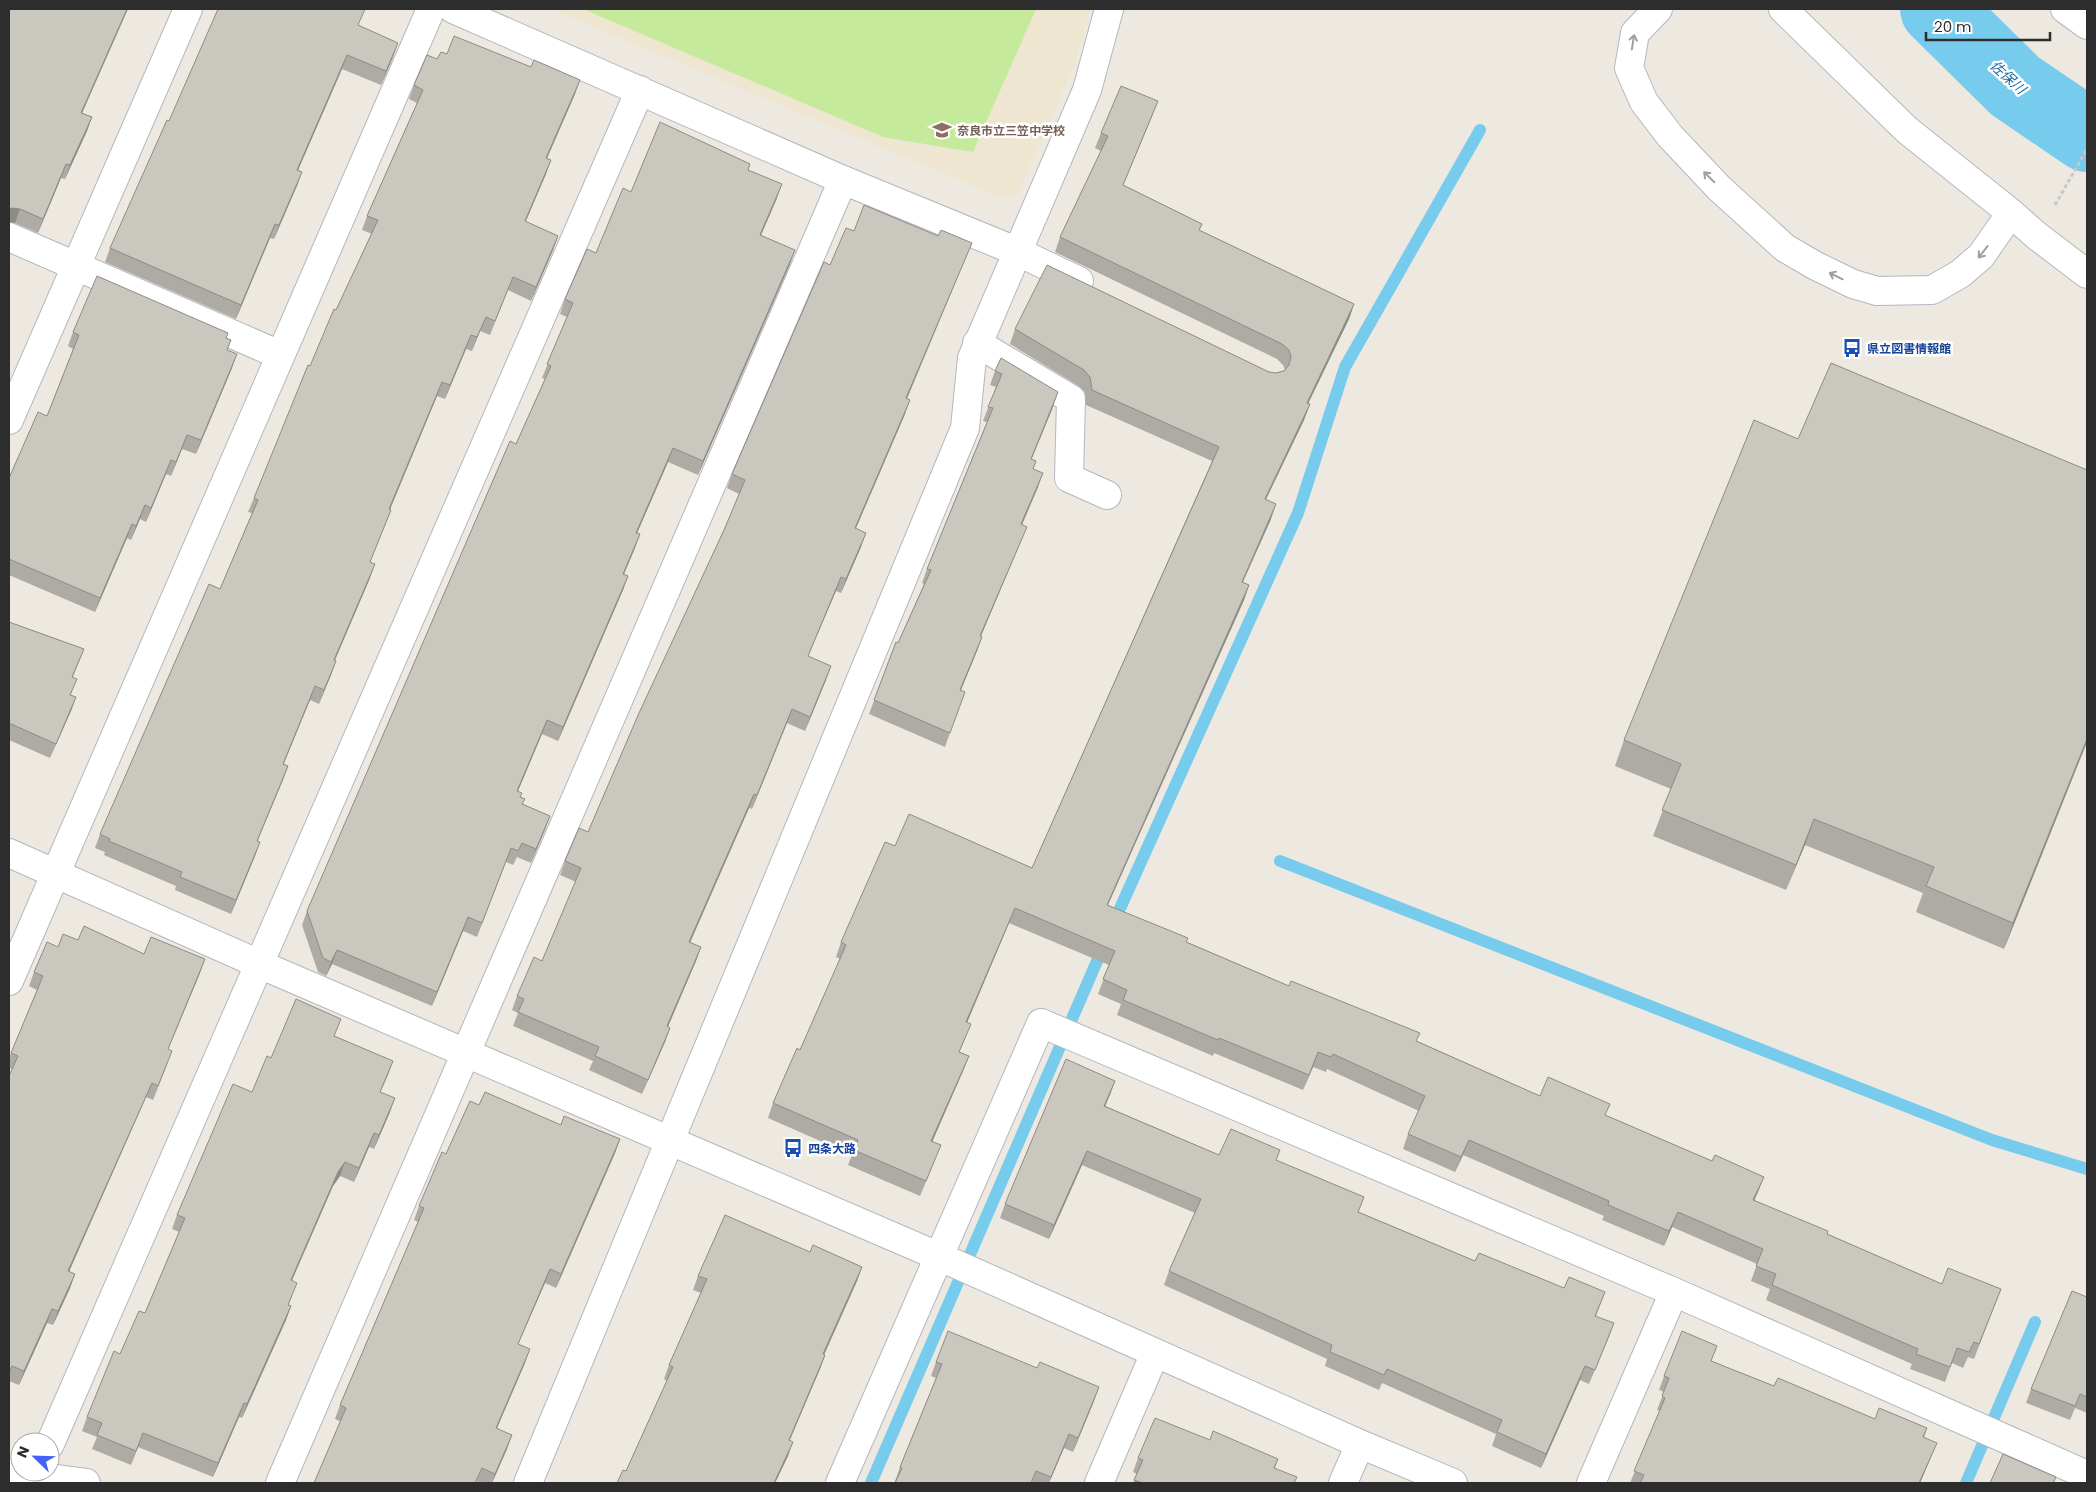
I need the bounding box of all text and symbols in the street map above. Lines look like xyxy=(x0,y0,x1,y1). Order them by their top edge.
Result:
scale bar xyxy=(1926,10,2050,42)
text: 20 m xyxy=(1934,16,1972,37)
one-way arrow xyxy=(1629,35,1639,51)
water label: 佐保川 xyxy=(1986,56,2032,100)
school or university icon: 奈良市立三笠中学校 xyxy=(931,119,953,141)
place label: 奈良市立三笠中学校 xyxy=(957,122,1065,139)
one-way arrow xyxy=(1703,171,1715,183)
one-way arrow xyxy=(1977,245,1988,258)
one-way arrow xyxy=(1829,271,1844,280)
bus stop icon: 県立図書情報館 xyxy=(1841,337,1863,359)
place label: 県立図書情報館 xyxy=(1867,340,1951,357)
bus stop icon: 四条大路 xyxy=(782,1137,804,1159)
place label: 四条大路 xyxy=(808,1140,856,1157)
north arrow xyxy=(10,1432,60,1482)
text: N xyxy=(12,1443,34,1461)

